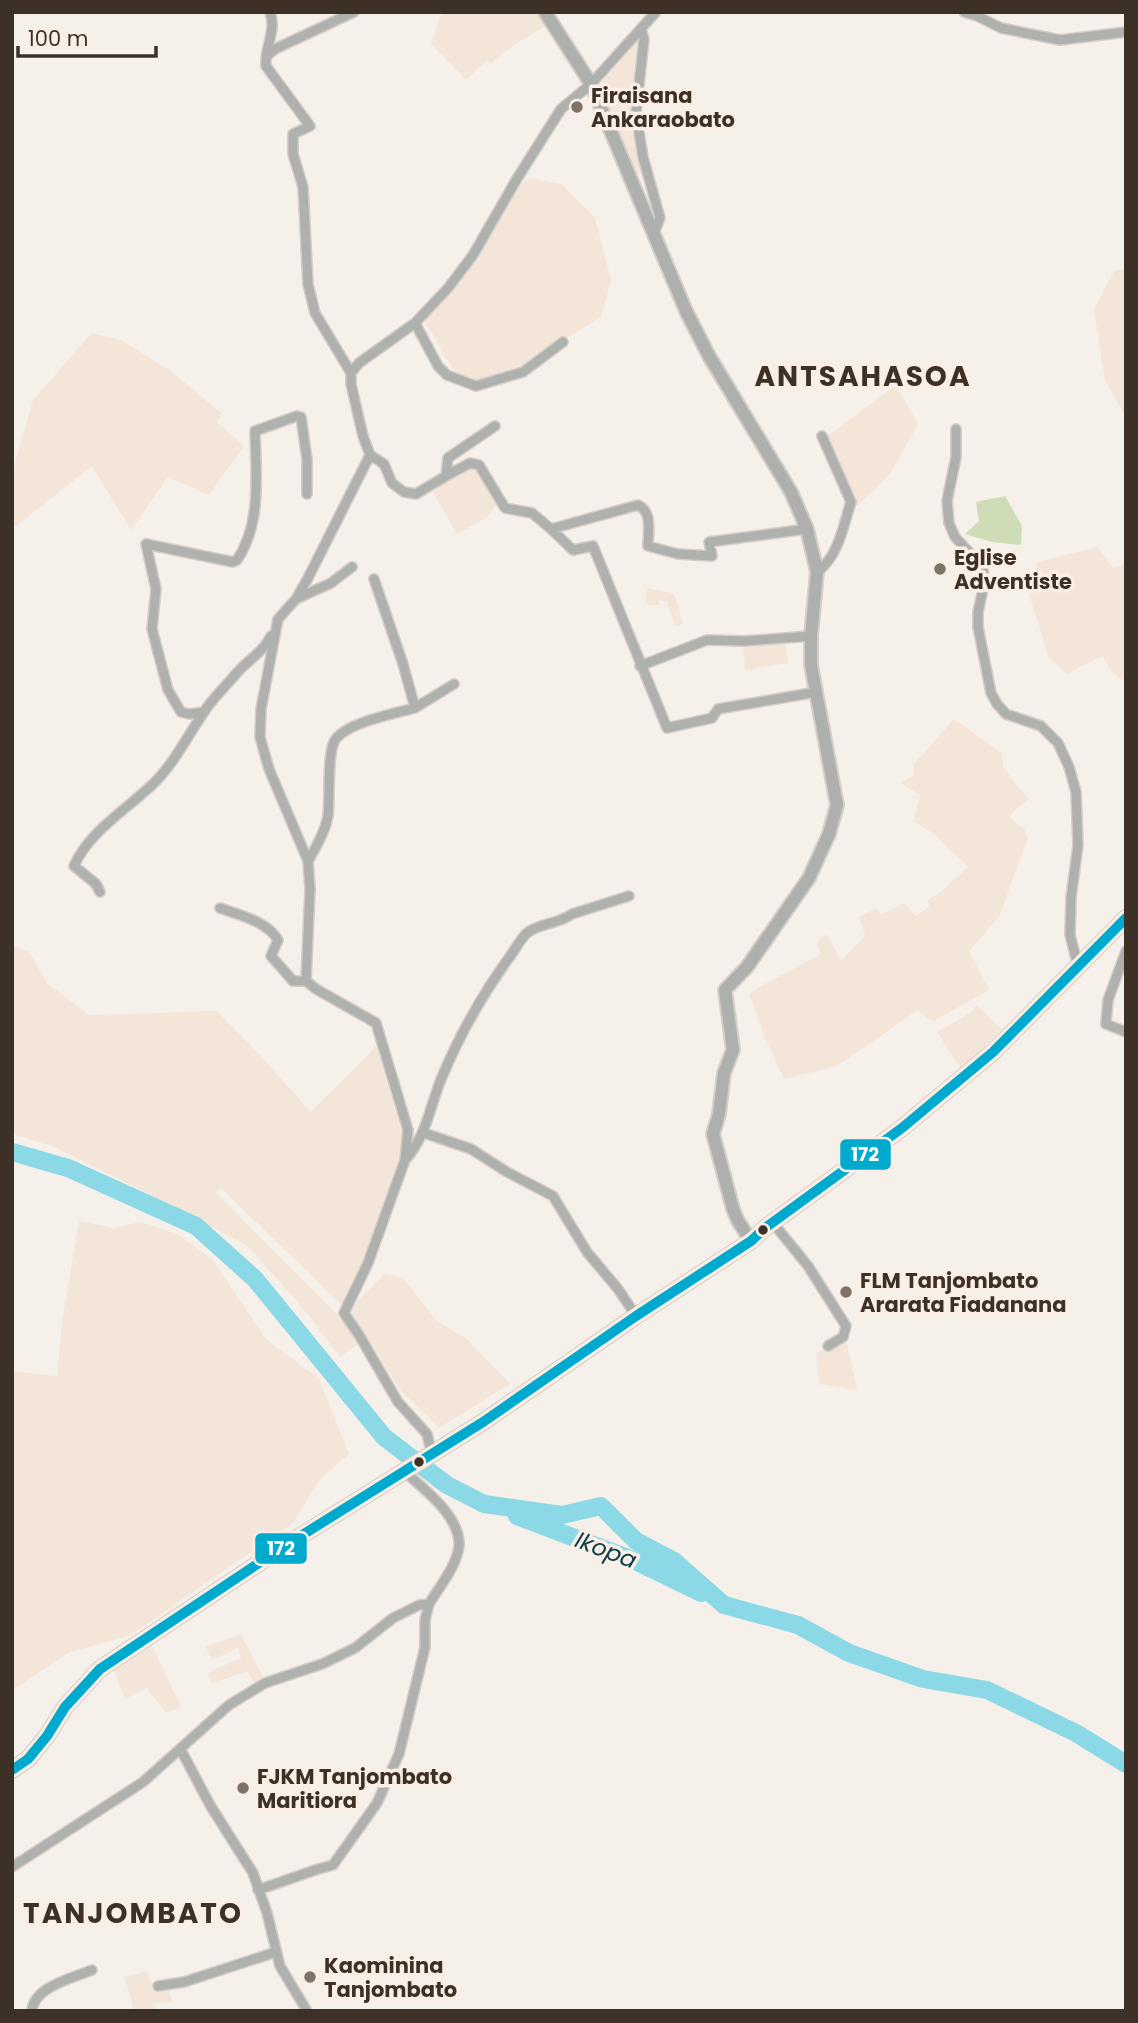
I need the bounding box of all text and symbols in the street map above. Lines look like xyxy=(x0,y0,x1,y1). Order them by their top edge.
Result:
scale bar xyxy=(18,14,156,58)
text: 100 m xyxy=(28,24,88,53)
place label: Firaisana Ankaraobato xyxy=(591,81,735,134)
marker: Firaisana Ankaraobato xyxy=(569,99,585,115)
district label: ANTSAHASOA xyxy=(754,357,972,396)
place label: Eglise Adventiste xyxy=(954,543,1072,596)
marker: Eglise Adventiste xyxy=(932,561,948,577)
line badge: 172 xyxy=(839,1138,892,1171)
text: 172 xyxy=(851,1141,879,1168)
unlabelled marker xyxy=(756,1223,770,1237)
place label: FLM Tanjombato Ararata Fiadanana xyxy=(860,1266,1067,1319)
marker: FLM Tanjombato Ararata Fiadanana xyxy=(838,1284,854,1300)
unlabelled marker xyxy=(412,1455,426,1469)
water label: Ikopa xyxy=(571,1524,641,1576)
line badge: 172 xyxy=(254,1532,308,1565)
text: 172 xyxy=(267,1535,295,1562)
place label: FJKM Tanjombato Maritiora xyxy=(257,1762,452,1815)
marker: FJKM Tanjombato Maritiora xyxy=(235,1780,251,1796)
district label: TANJOMBATO xyxy=(23,1894,243,1933)
place label: Kaominina Tanjombato xyxy=(324,1951,457,2004)
marker: Kaominina Tanjombato xyxy=(302,1969,318,1985)

